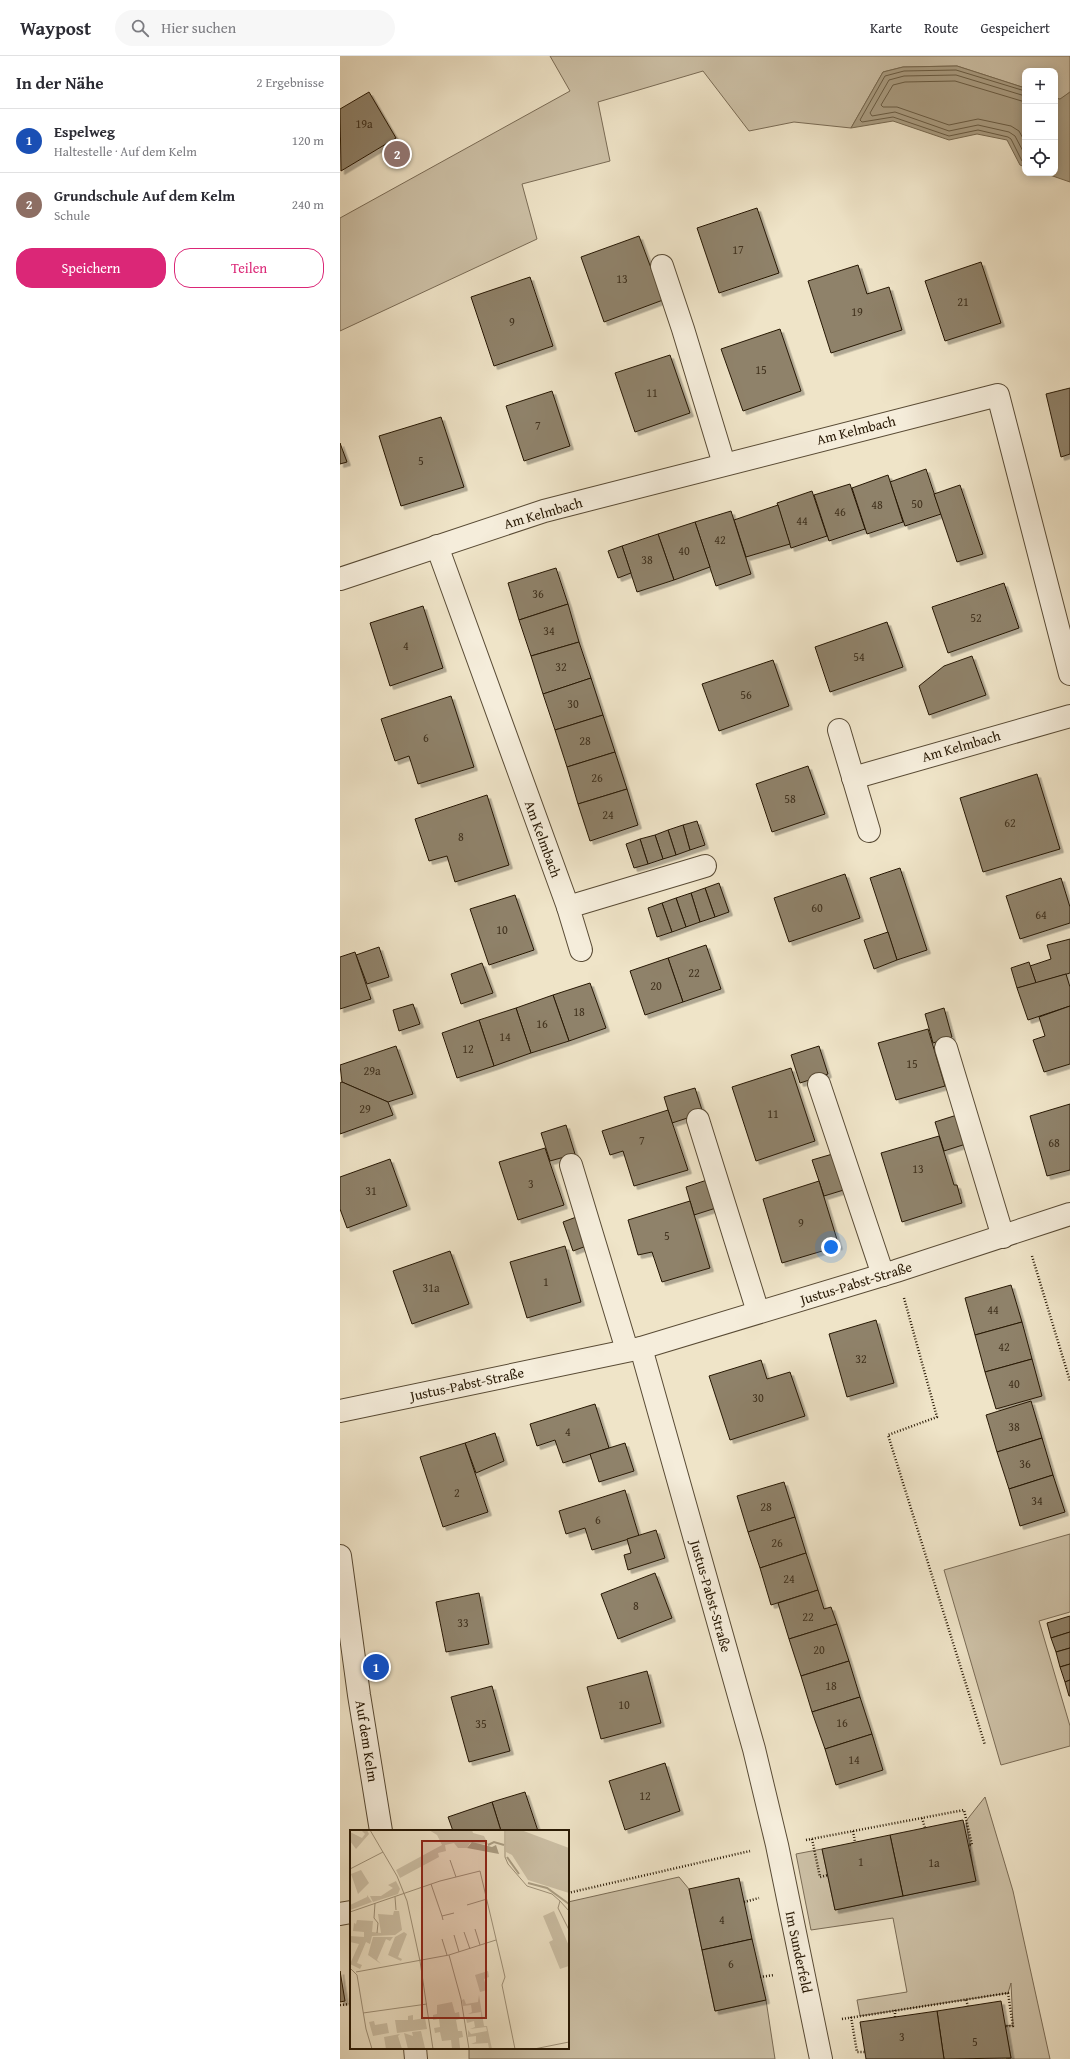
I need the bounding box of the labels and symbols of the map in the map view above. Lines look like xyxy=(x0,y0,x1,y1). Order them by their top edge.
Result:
house number: 19a xyxy=(355,115,373,132)
pin: 2 xyxy=(384,139,410,169)
house number: 17 xyxy=(732,241,744,258)
house number: 13 xyxy=(616,270,628,287)
house number: 21 xyxy=(957,293,969,310)
house number: 19 xyxy=(851,303,863,320)
house number: 9 xyxy=(509,313,515,330)
house number: 15 xyxy=(755,361,767,378)
house number: 11 xyxy=(646,384,658,401)
street label: Am Kelmbach xyxy=(814,410,898,449)
house number: 7 xyxy=(535,417,541,434)
house number: 5 xyxy=(418,452,424,469)
street label: Am Kelmbach xyxy=(501,492,585,534)
house number: 50 xyxy=(911,495,923,512)
house number: 48 xyxy=(871,496,883,513)
house number: 46 xyxy=(834,503,846,520)
house number: 44 xyxy=(796,512,808,529)
house number: 42 xyxy=(714,531,726,548)
house number: 40 xyxy=(678,542,690,559)
house number: 38 xyxy=(641,551,653,568)
house number: 36 xyxy=(532,585,544,602)
house number: 52 xyxy=(970,609,982,626)
house number: 34 xyxy=(543,622,555,639)
house number: 4 xyxy=(403,637,409,654)
house number: 54 xyxy=(853,648,865,665)
house number: 32 xyxy=(555,658,567,675)
house number: 56 xyxy=(740,686,752,703)
house number: 30 xyxy=(567,695,579,712)
street label: Am Kelmbach xyxy=(919,725,1003,767)
house number: 6 xyxy=(423,729,429,746)
house number: 28 xyxy=(579,732,591,749)
house number: 26 xyxy=(591,769,603,786)
house number: 58 xyxy=(784,790,796,807)
street label: Am Kelmbach xyxy=(520,798,566,881)
house number: 24 xyxy=(602,806,614,823)
house number: 62 xyxy=(1004,814,1016,831)
house number: 8 xyxy=(458,828,464,845)
house number: 60 xyxy=(811,899,823,916)
house number: 64 xyxy=(1035,906,1047,923)
house number: 10 xyxy=(496,921,508,938)
house number: 22 xyxy=(688,964,700,981)
house number: 20 xyxy=(650,977,662,994)
house number: 18 xyxy=(573,1003,585,1020)
house number: 16 xyxy=(536,1015,548,1032)
house number: 14 xyxy=(499,1028,511,1045)
house number: 12 xyxy=(462,1040,474,1057)
house number: 15 xyxy=(906,1055,918,1072)
house number: 29a xyxy=(363,1062,381,1079)
house number: 29 xyxy=(359,1100,371,1117)
house number: 11 xyxy=(767,1105,779,1122)
house number: 7 xyxy=(639,1132,645,1149)
house number: 68 xyxy=(1048,1134,1060,1151)
house number: 13 xyxy=(912,1160,924,1177)
house number: 3 xyxy=(528,1175,534,1192)
house number: 31 xyxy=(365,1182,377,1199)
house number: 9 xyxy=(798,1214,804,1231)
house number: 5 xyxy=(664,1227,670,1244)
your location xyxy=(821,1237,841,1257)
street label: Justus-Pabst-Straße xyxy=(796,1256,915,1310)
house number: 1 xyxy=(543,1273,549,1290)
house number: 31a xyxy=(422,1279,440,1296)
house number: 44 xyxy=(987,1301,999,1318)
house number: 42 xyxy=(998,1338,1010,1355)
house number: 32 xyxy=(855,1350,867,1367)
street label: Justus-Pabst-Straße xyxy=(406,1362,526,1406)
house number: 40 xyxy=(1008,1375,1020,1392)
house number: 30 xyxy=(752,1389,764,1406)
house number: 38 xyxy=(1008,1418,1020,1435)
house number: 4 xyxy=(565,1423,571,1440)
house number: 36 xyxy=(1019,1455,1031,1472)
house number: 2 xyxy=(454,1484,460,1501)
house number: 34 xyxy=(1031,1492,1043,1509)
house number: 28 xyxy=(760,1498,772,1515)
house number: 6 xyxy=(595,1511,601,1528)
house number: 26 xyxy=(771,1534,783,1551)
street label: Justus-Pabst-Straße xyxy=(685,1536,737,1655)
house number: 24 xyxy=(783,1570,795,1587)
house number: 8 xyxy=(633,1597,639,1614)
house number: 22 xyxy=(802,1608,814,1625)
house number: 33 xyxy=(457,1614,469,1631)
house number: 20 xyxy=(813,1641,825,1658)
pin: 1 xyxy=(363,1652,389,1682)
house number: 18 xyxy=(825,1677,837,1694)
house number: 10 xyxy=(618,1696,630,1713)
street label: Auf dem Kelm xyxy=(351,1699,383,1784)
house number: 16 xyxy=(836,1714,848,1731)
house number: 35 xyxy=(475,1715,487,1732)
house number: 14 xyxy=(848,1751,860,1768)
house number: 12 xyxy=(639,1787,651,1804)
inset map xyxy=(350,1830,569,2049)
house number: 1 xyxy=(858,1853,864,1870)
house number: 1a xyxy=(928,1854,940,1871)
street label: Im Sunderfeld xyxy=(781,1909,818,1995)
house number: 4 xyxy=(719,1911,725,1928)
house number: 6 xyxy=(728,1955,734,1972)
house number: 3 xyxy=(899,2028,905,2045)
house number: 5 xyxy=(972,2033,978,2050)

